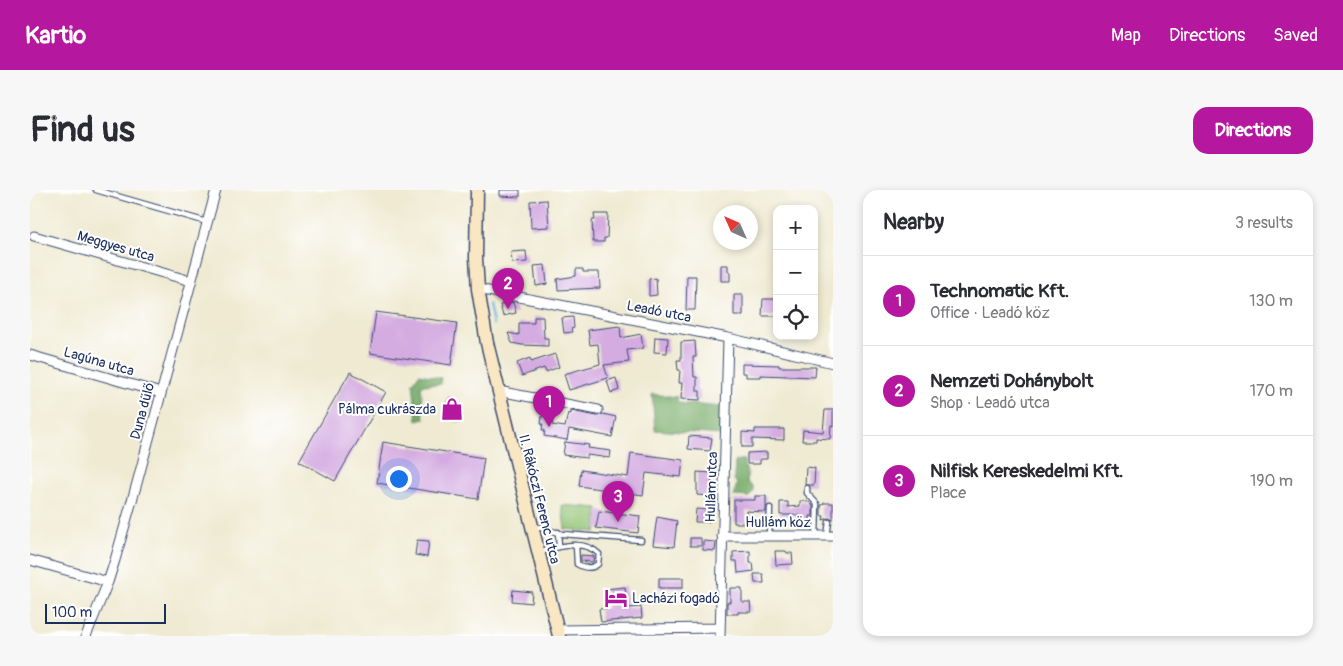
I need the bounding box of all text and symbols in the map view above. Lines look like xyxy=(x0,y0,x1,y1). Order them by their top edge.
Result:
text: Kartio xyxy=(25,21,86,50)
text: Map xyxy=(1111,24,1141,47)
text: Directions xyxy=(1169,24,1245,47)
text: Saved xyxy=(1273,24,1318,47)
button: Directions xyxy=(1193,107,1313,154)
text: Find us xyxy=(30,108,135,152)
north arrow xyxy=(713,205,758,250)
map controls xyxy=(773,205,818,340)
button: + xyxy=(773,205,818,250)
text: Nearby xyxy=(883,209,944,236)
text: 3 results xyxy=(1235,213,1293,233)
street label: Meggyes utca xyxy=(75,227,156,266)
button: − xyxy=(773,250,818,295)
pin: 2 xyxy=(492,268,524,309)
text: Technomatic Kft. xyxy=(930,279,1069,303)
text: 1 xyxy=(896,291,902,311)
text: 130 m xyxy=(1249,291,1293,311)
button: locate xyxy=(773,295,818,340)
street label: Leadó utca xyxy=(625,297,693,326)
text: Office · Leadó köz xyxy=(930,303,1050,323)
street label: Lagúna utca xyxy=(62,343,136,380)
text: Nemzeti Dohánybolt xyxy=(930,369,1093,393)
street label: Duna dűlő xyxy=(127,381,158,441)
text: 2 xyxy=(895,381,903,401)
text: 170 m xyxy=(1250,381,1293,401)
pin: 1 xyxy=(533,386,565,427)
text: Shop · Leadó utca xyxy=(930,393,1050,413)
shop icon: Pálma cukrászda xyxy=(439,396,465,422)
place label: Pálma cukrászda xyxy=(338,401,436,418)
street label: II. Rákóczi Ferenc utca xyxy=(515,433,564,566)
street label: Hullám utca xyxy=(702,451,721,523)
text: Nilfisk Kereskedelmi Kft. xyxy=(930,459,1124,483)
your location xyxy=(386,466,412,492)
text: 3 xyxy=(895,471,903,491)
text: 190 m xyxy=(1250,471,1293,491)
pin: 3 xyxy=(602,481,634,522)
text: Place xyxy=(930,483,966,503)
street label: Hullám köz xyxy=(745,514,811,531)
hotel icon: Lacházi fogadó xyxy=(603,585,629,611)
place label: Lacházi fogadó xyxy=(632,590,720,607)
scale bar xyxy=(45,601,166,624)
text: 100 m xyxy=(52,604,92,621)

